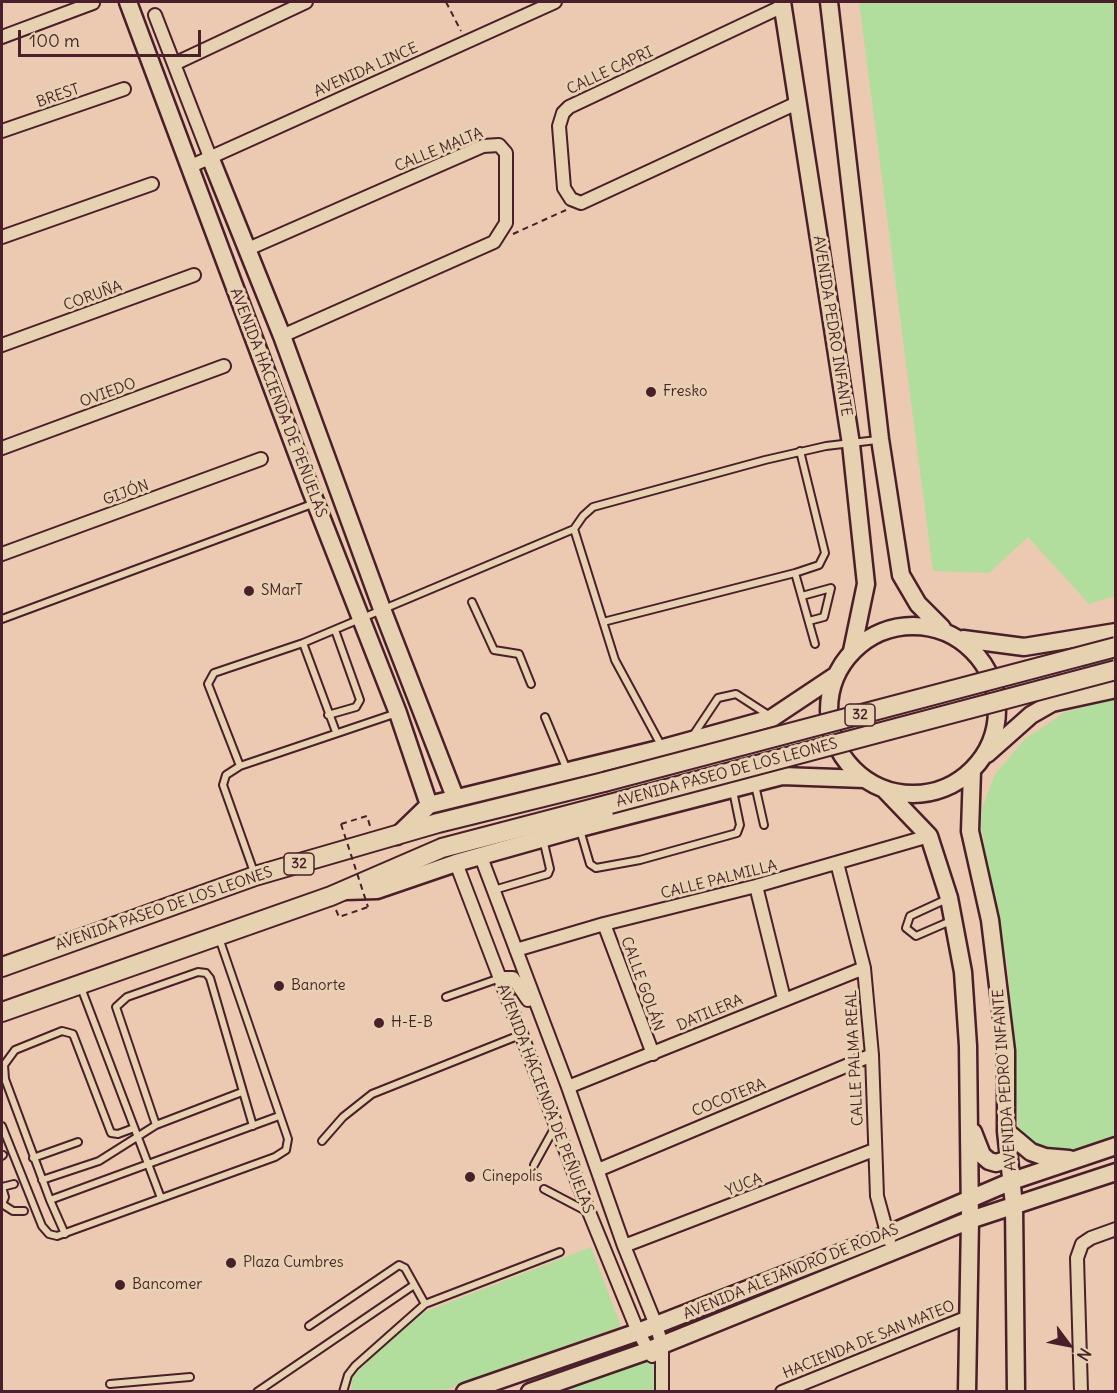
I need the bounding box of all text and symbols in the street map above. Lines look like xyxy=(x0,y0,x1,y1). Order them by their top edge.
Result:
scale bar xyxy=(21,18,204,56)
text: 100 m xyxy=(29,29,80,52)
street label: AVENIDA LINCE xyxy=(311,39,421,101)
street label: CALLE CAPRI xyxy=(564,43,656,99)
street label: BREST xyxy=(34,80,82,112)
street label: CALLE MALTA xyxy=(392,124,486,176)
street label: AVENIDA PEDRO INFANTE xyxy=(809,234,855,418)
street label: CORUÑA xyxy=(61,277,125,315)
street label: AVENIDA HACIENDA DE PEÑUELAS xyxy=(226,286,330,520)
street label: OVIEDO xyxy=(77,375,139,411)
place label: Fresko xyxy=(663,383,707,401)
marker: Fresko xyxy=(644,385,658,399)
street label: GIJÓN xyxy=(101,476,151,510)
place label: SMarT xyxy=(261,582,303,600)
marker: SMarT xyxy=(242,584,256,598)
road number: 32 xyxy=(845,704,875,726)
street label: AVENIDA PASEO DE LOS LEONES xyxy=(614,735,840,811)
road number: 32 xyxy=(284,853,314,875)
street label: CALLE PALMILLA xyxy=(659,857,779,903)
street label: AVENIDA PASEO DE LOS LEONES xyxy=(53,863,275,955)
street label: CALLE GOLÁN xyxy=(617,934,667,1034)
place label: Banorte xyxy=(291,977,346,995)
marker: Banorte xyxy=(272,979,286,993)
street label: AVENIDA HACIENDA DE PEÑUELAS xyxy=(493,982,597,1216)
street label: AVENIDA PEDRO INFANTE xyxy=(990,988,1020,1172)
street label: CALLE PALMA REAL xyxy=(842,990,868,1126)
street label: DATILERA xyxy=(674,991,746,1035)
place label: H-E-B xyxy=(391,1014,433,1032)
marker: H-E-B xyxy=(372,1016,386,1030)
street label: COCOTERA xyxy=(690,1075,768,1121)
place label: Cinepolis xyxy=(482,1168,543,1186)
marker: Cinepolis xyxy=(463,1170,477,1184)
street label: YUCA xyxy=(723,1170,765,1200)
street label: AVENIDA ALEJANDRO DE RODAS xyxy=(681,1220,901,1324)
place label: Plaza Cumbres xyxy=(243,1254,344,1272)
marker: Plaza Cumbres xyxy=(224,1256,238,1270)
place label: Bancomer xyxy=(132,1276,202,1294)
marker: Bancomer xyxy=(113,1278,127,1292)
street label: HACIENDA DE SAN MATEO xyxy=(780,1297,958,1383)
north arrow xyxy=(1039,1315,1099,1375)
text: N xyxy=(1073,1345,1096,1365)

